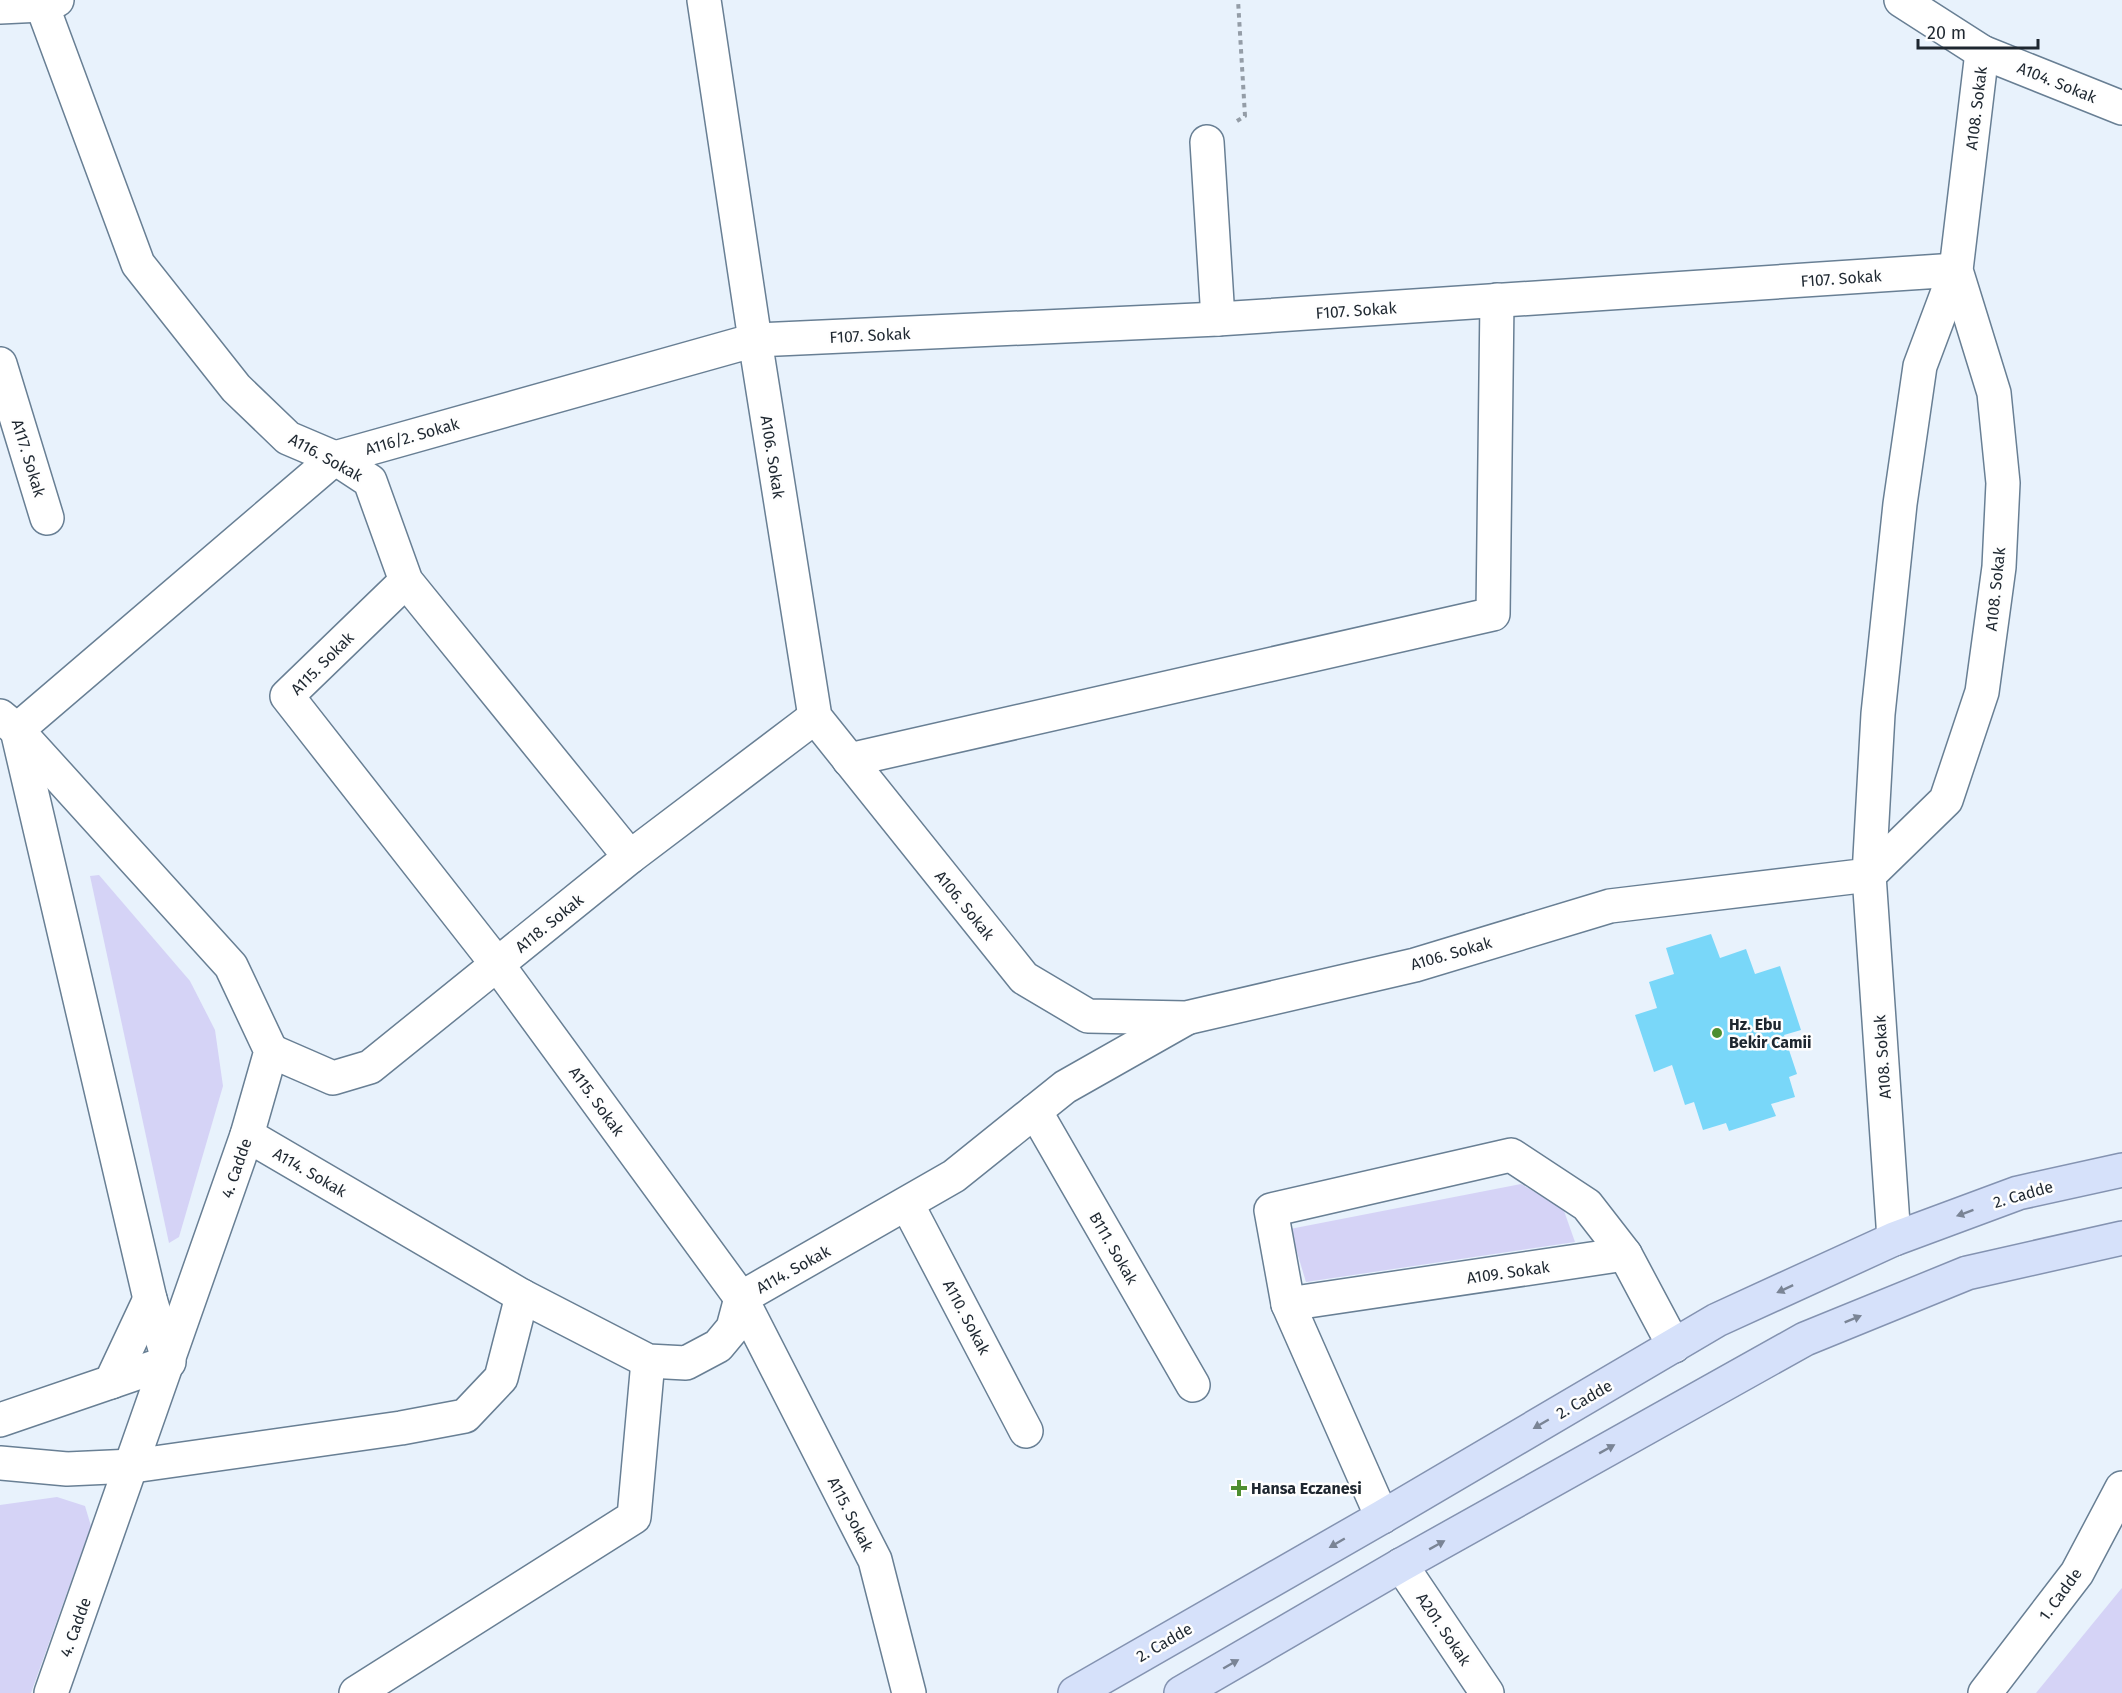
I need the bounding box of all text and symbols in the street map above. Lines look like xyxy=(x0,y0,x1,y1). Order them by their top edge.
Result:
scale bar xyxy=(1918,12,2038,50)
text: 20 m xyxy=(1927,22,1966,44)
street label: A104. Sokak xyxy=(2014,58,2100,107)
street label: A108. Sokak xyxy=(1962,64,1991,151)
street label: F107. Sokak xyxy=(1800,266,1883,291)
street label: F107. Sokak xyxy=(1315,298,1398,323)
street label: F107. Sokak xyxy=(829,324,912,347)
street label: A116/2. Sokak xyxy=(363,414,462,459)
street label: A106. Sokak xyxy=(757,414,789,501)
street label: A117. Sokak xyxy=(8,417,50,500)
street label: A116. Sokak xyxy=(285,429,367,486)
street label: A108. Sokak xyxy=(1982,545,2009,632)
street label: A115. Sokak xyxy=(287,627,358,699)
street label: A106. Sokak xyxy=(931,867,999,944)
street label: A118. Sokak xyxy=(512,890,588,957)
street label: A106. Sokak xyxy=(1408,933,1495,974)
street label: A108. Sokak xyxy=(1870,1014,1895,1100)
place label: Hz. Ebu Bekir Camii xyxy=(1729,1015,1812,1052)
marker: Hz. Ebu Bekir Camii xyxy=(1710,1026,1724,1040)
street label: A115. Sokak xyxy=(565,1063,629,1140)
street label: 4. Cadde xyxy=(217,1136,256,1201)
street label: A114. Sokak xyxy=(270,1144,350,1201)
street label: 2. Cadde xyxy=(1991,1177,2055,1212)
one-way arrow xyxy=(1955,1208,1973,1218)
street label: B111. Sokak xyxy=(1085,1209,1142,1289)
street label: A114. Sokak xyxy=(753,1241,834,1298)
street label: A109. Sokak xyxy=(1465,1257,1552,1288)
street label: A110. Sokak xyxy=(939,1277,995,1359)
one-way arrow xyxy=(1776,1284,1794,1294)
one-way arrow xyxy=(1844,1314,1862,1324)
street label: 2. Cadde xyxy=(1553,1376,1616,1423)
one-way arrow xyxy=(1533,1418,1549,1429)
one-way arrow xyxy=(1599,1444,1615,1455)
street label: A115. Sokak xyxy=(824,1474,878,1555)
place label: Hansa Eczanesi xyxy=(1251,1479,1362,1498)
marker: Hansa Eczanesi xyxy=(1232,1481,1246,1495)
one-way arrow xyxy=(1328,1538,1345,1548)
one-way arrow xyxy=(1428,1540,1445,1550)
street label: 1. Cadde xyxy=(2035,1564,2086,1624)
street label: A201. Sokak xyxy=(1412,1589,1475,1670)
street label: 4. Cadde xyxy=(56,1595,95,1660)
street label: 2. Cadde xyxy=(1133,1619,1196,1666)
one-way arrow xyxy=(1223,1659,1240,1669)

